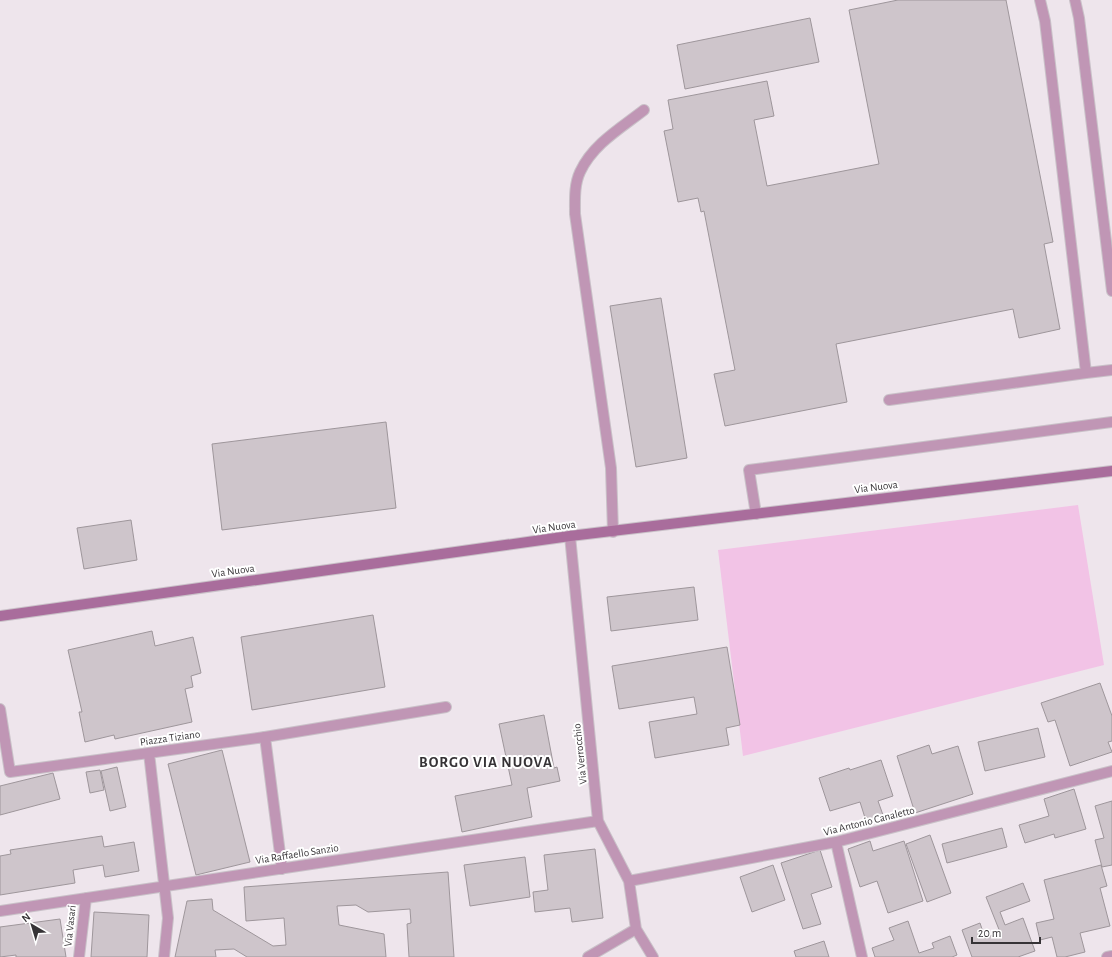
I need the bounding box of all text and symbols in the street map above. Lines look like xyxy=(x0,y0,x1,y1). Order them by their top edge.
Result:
street label: Via Nuova xyxy=(854,479,898,495)
street label: Via Nuova xyxy=(532,519,576,535)
street label: Via Nuova xyxy=(211,563,255,579)
street label: Via Verrocchio xyxy=(571,723,589,785)
street label: Piazza Tiziano xyxy=(139,728,201,748)
district label: BORGO VIA NUOVA xyxy=(419,755,553,770)
street label: Via Antonio Canaletto xyxy=(822,804,916,838)
street label: Via Raffaello Sanzio xyxy=(255,842,339,866)
north arrow xyxy=(12,905,52,945)
street label: Via Vasari xyxy=(62,905,78,947)
text: N xyxy=(20,911,33,924)
scale bar xyxy=(972,919,1040,945)
text: 20 m xyxy=(978,927,1001,939)

